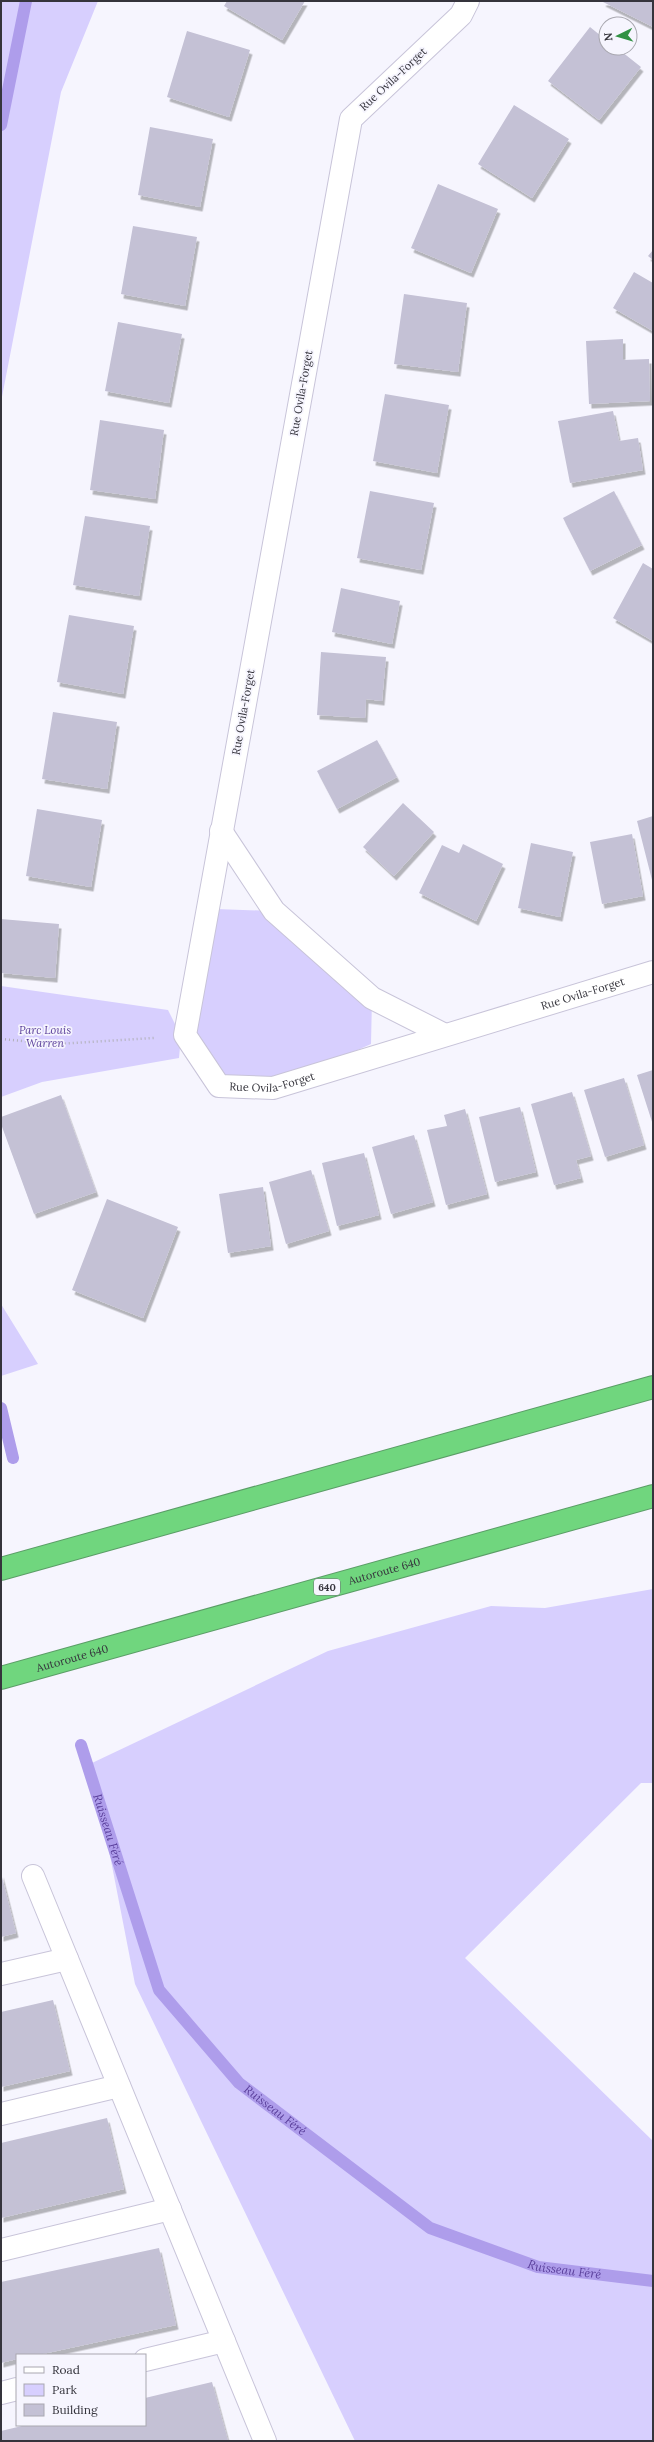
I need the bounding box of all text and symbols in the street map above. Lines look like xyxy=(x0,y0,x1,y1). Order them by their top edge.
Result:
north arrow xyxy=(598,16,638,56)
text: N xyxy=(601,32,615,42)
street label: Rue Ovila-Forget xyxy=(356,44,430,114)
street label: Rue Ovila-Forget xyxy=(287,348,316,437)
street label: Rue Ovila-Forget xyxy=(229,667,258,756)
street label: Rue Ovila-Forget xyxy=(539,974,627,1013)
park label: Parc Louis Warren xyxy=(19,1023,71,1050)
street label: Rue Ovila-Forget xyxy=(229,1068,317,1095)
street label: Autoroute 640 xyxy=(346,1554,422,1588)
road number: 640 xyxy=(314,1579,340,1595)
street label: Autoroute 640 xyxy=(34,1641,110,1675)
water label: Ruisseau Féré xyxy=(90,1792,127,1868)
water label: Ruisseau Féré xyxy=(241,2081,310,2139)
water label: Ruisseau Féré xyxy=(526,2256,603,2282)
legend xyxy=(16,2354,146,2426)
text: Road xyxy=(52,2362,80,2377)
text: Park xyxy=(52,2382,78,2397)
text: Building xyxy=(52,2402,98,2417)

